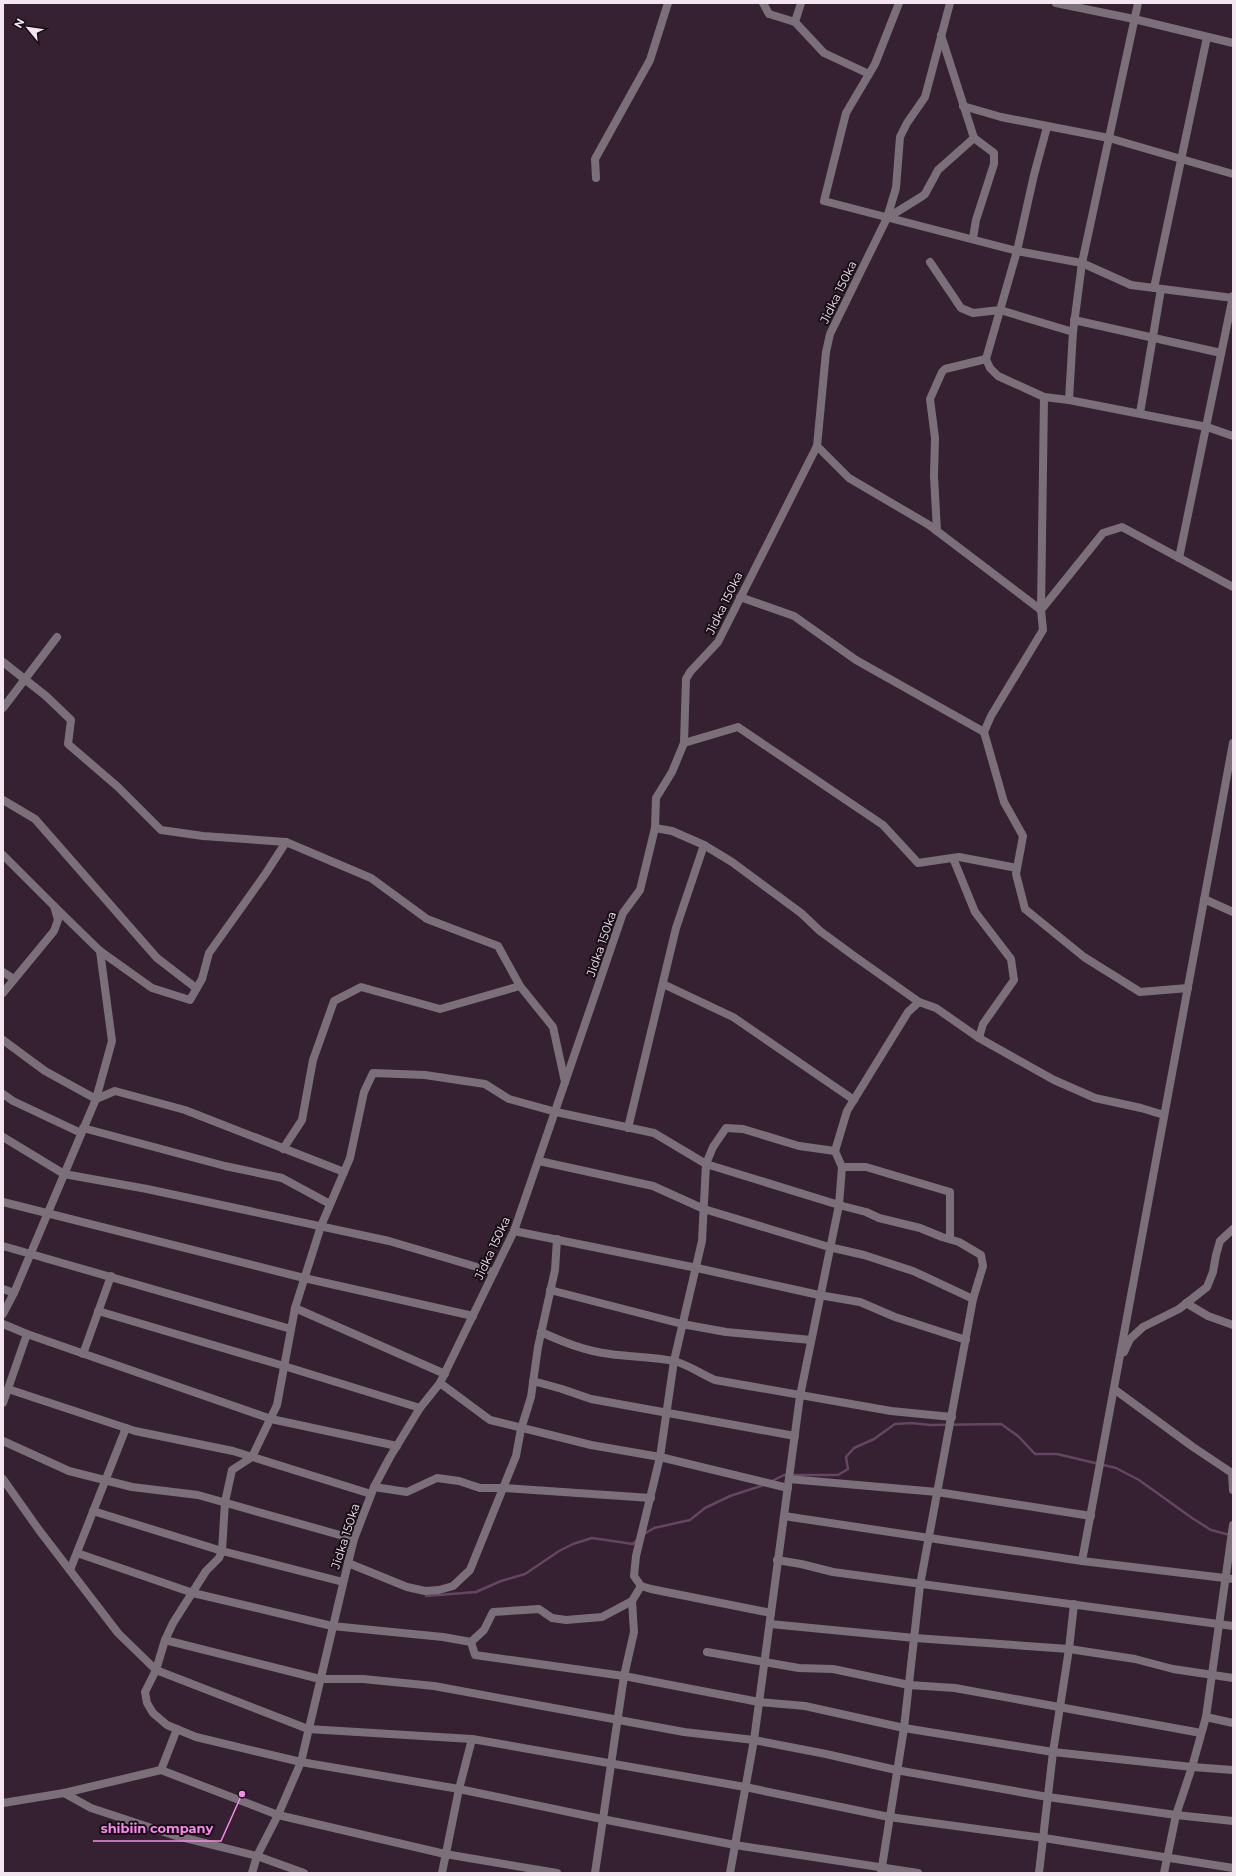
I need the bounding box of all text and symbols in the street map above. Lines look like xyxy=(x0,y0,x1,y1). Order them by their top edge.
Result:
north arrow xyxy=(8,8,48,48)
text: N xyxy=(11,16,28,30)
street label: Jidka 150ka xyxy=(816,258,860,327)
street label: Jidka 150ka xyxy=(702,569,746,638)
street label: Jidka 150ka xyxy=(583,909,619,979)
street label: Jidka 150ka xyxy=(470,1214,513,1283)
street label: Jidka 150ka xyxy=(327,1501,363,1572)
callout: shibiin company xyxy=(93,1816,221,1841)
text: shibiin company xyxy=(101,1820,213,1836)

